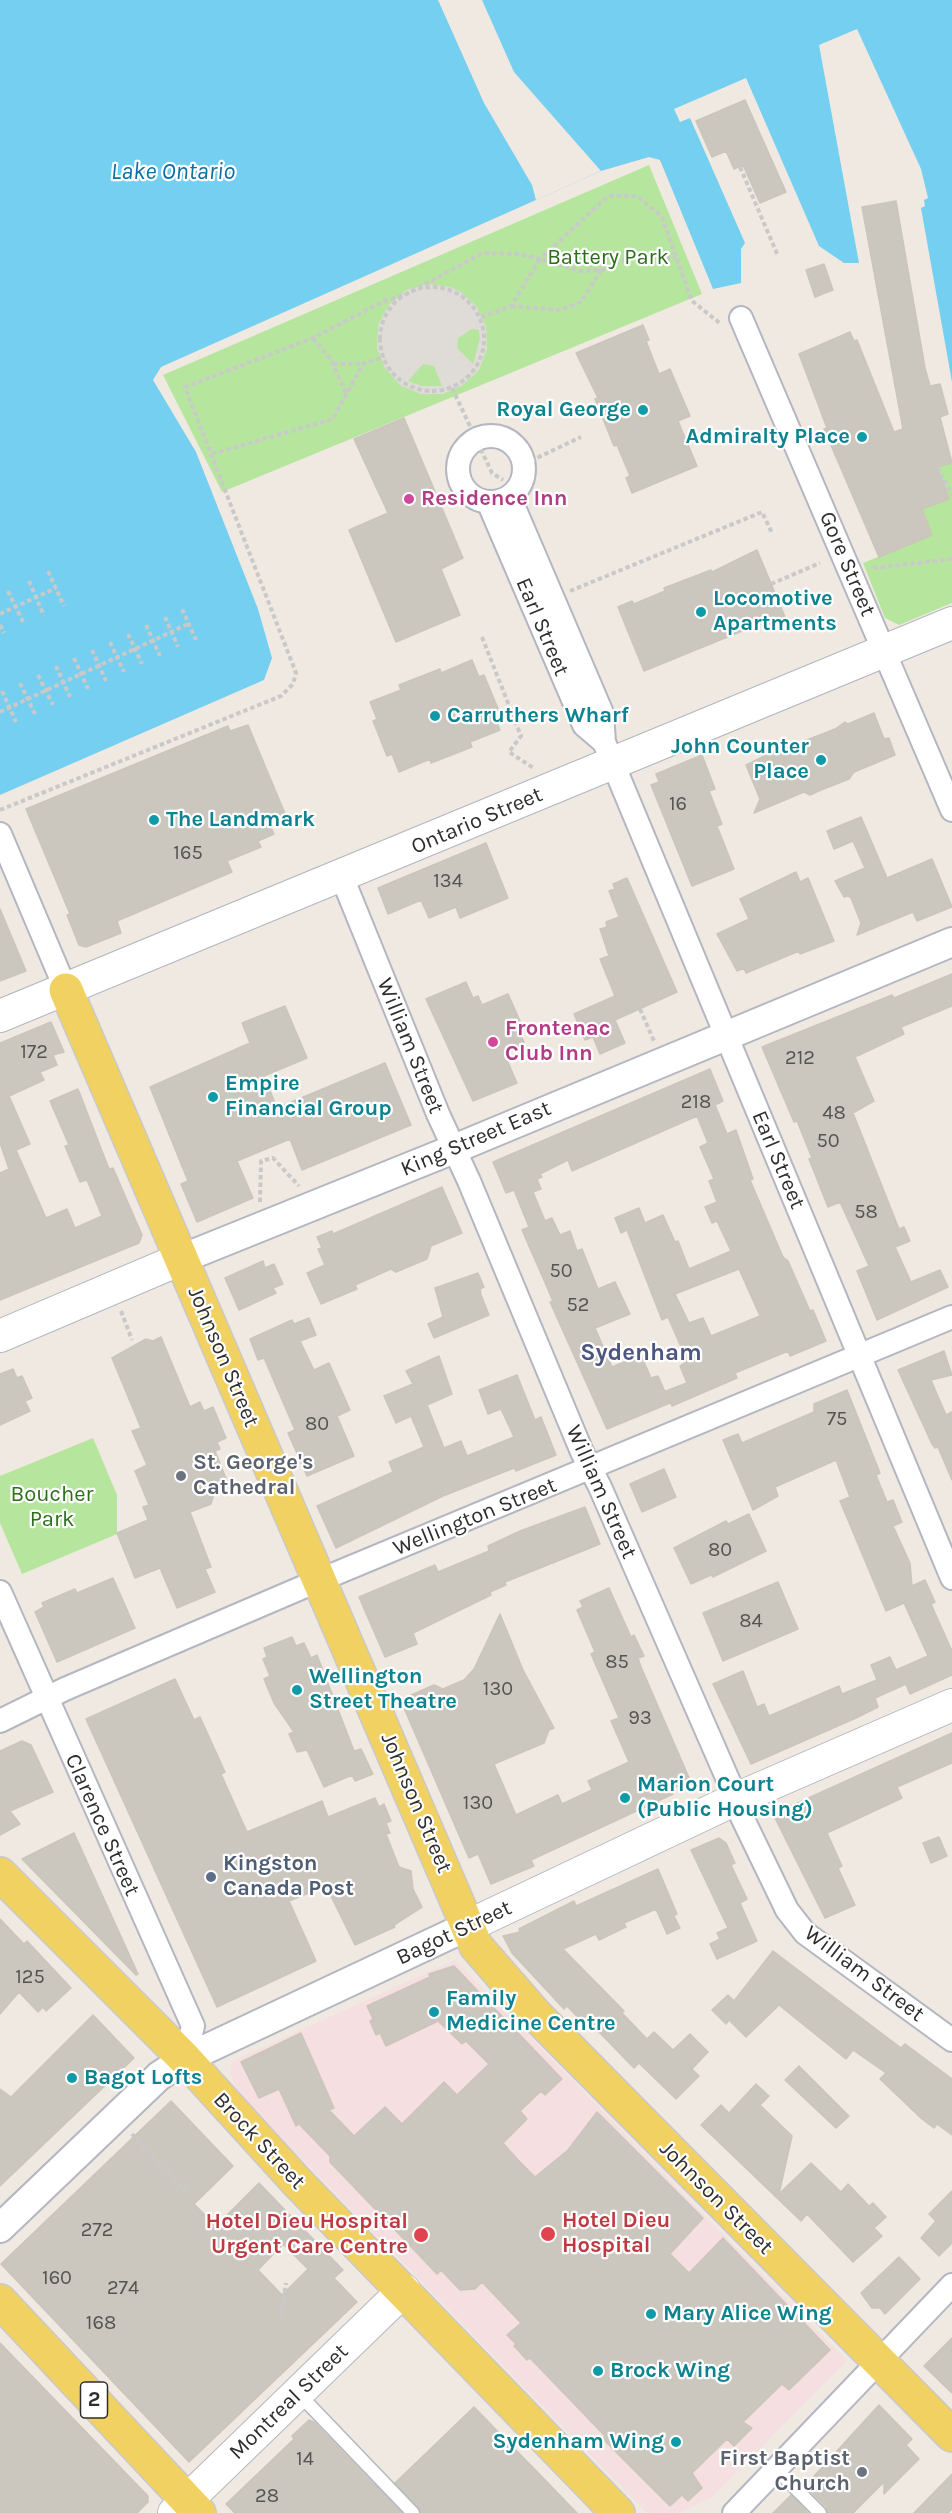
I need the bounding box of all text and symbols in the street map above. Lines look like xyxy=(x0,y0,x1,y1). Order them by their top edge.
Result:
water label: Lake Ontario xyxy=(111,158,235,186)
park label: Battery Park xyxy=(547,245,669,271)
place label: Royal George xyxy=(496,397,631,423)
marker: Royal George xyxy=(636,403,650,417)
place label: Admiralty Place xyxy=(685,424,850,450)
marker: Admiralty Place xyxy=(855,430,869,444)
place label: Residence Inn xyxy=(421,486,567,512)
marker: Residence Inn xyxy=(402,492,416,506)
street label: Gore Street xyxy=(813,508,881,620)
street label: Earl Street xyxy=(509,574,575,680)
place label: Locomotive Apartments xyxy=(713,586,837,638)
marker: Locomotive Apartments xyxy=(694,605,708,619)
place label: Carruthers Wharf xyxy=(447,703,629,729)
marker: Carruthers Wharf xyxy=(428,709,442,723)
place label: John Counter Place xyxy=(671,734,809,786)
marker: John Counter Place xyxy=(814,753,828,767)
street label: Ontario Street xyxy=(407,781,547,861)
house number: 16 xyxy=(669,792,687,816)
place label: The Landmark xyxy=(166,807,315,833)
marker: The Landmark xyxy=(147,813,161,827)
house number: 165 xyxy=(173,841,203,865)
house number: 134 xyxy=(433,869,463,893)
street label: William Street xyxy=(371,975,449,1117)
place label: Frontenac Club Inn xyxy=(505,1016,610,1068)
marker: Frontenac Club Inn xyxy=(486,1035,500,1049)
house number: 172 xyxy=(20,1040,48,1064)
house number: 212 xyxy=(785,1046,815,1070)
place label: Empire Financial Group xyxy=(225,1071,392,1122)
marker: Empire Financial Group xyxy=(206,1090,220,1104)
house number: 218 xyxy=(681,1090,711,1114)
street label: King Street East xyxy=(397,1095,555,1183)
house number: 48 xyxy=(822,1101,846,1125)
street label: Earl Street xyxy=(745,1107,811,1213)
house number: 50 xyxy=(816,1129,840,1153)
house number: 58 xyxy=(854,1200,878,1224)
house number: 50 xyxy=(549,1259,573,1283)
street label: Johnson Street xyxy=(182,1283,264,1431)
house number: 52 xyxy=(567,1293,589,1317)
district label: Sydenham xyxy=(580,1339,702,1367)
house number: 75 xyxy=(827,1407,847,1431)
house number: 80 xyxy=(305,1412,329,1436)
street label: William Street xyxy=(560,1421,642,1563)
place label: St. George's Cathedral xyxy=(193,1450,313,1502)
marker: St. George's Cathedral xyxy=(174,1469,188,1483)
street label: Wellington Street xyxy=(389,1472,561,1562)
park label: Boucher Park xyxy=(11,1482,93,1534)
house number: 80 xyxy=(708,1538,732,1562)
house number: 84 xyxy=(739,1609,763,1633)
house number: 85 xyxy=(605,1650,629,1674)
place label: Wellington Street Theatre xyxy=(309,1664,457,1716)
house number: 130 xyxy=(483,1677,513,1701)
marker: Wellington Street Theatre xyxy=(290,1683,304,1697)
house number: 93 xyxy=(628,1706,652,1730)
street label: Johnson Street xyxy=(375,1729,457,1877)
street label: Clarence Street xyxy=(59,1750,145,1900)
place label: Marion Court (Public Housing) xyxy=(637,1772,813,1824)
house number: 130 xyxy=(463,1791,493,1815)
marker: Marion Court (Public Housing) xyxy=(618,1791,632,1805)
place label: Kingston Canada Post xyxy=(223,1851,354,1903)
marker: Kingston Canada Post xyxy=(204,1870,218,1884)
street label: Bagot Street xyxy=(392,1895,516,1971)
street label: William Street xyxy=(799,1920,929,2028)
house number: 125 xyxy=(15,1965,45,1989)
place label: Family Medicine Centre xyxy=(446,1986,616,2038)
marker: Family Medicine Centre xyxy=(427,2005,441,2019)
place label: Bagot Lofts xyxy=(84,2065,202,2091)
marker: Bagot Lofts xyxy=(65,2071,79,2085)
street label: Brock Street xyxy=(207,2087,311,2195)
street label: Johnson Street xyxy=(654,2136,778,2260)
place label: Hotel Dieu Hospital xyxy=(562,2208,670,2260)
place label: Hotel Dieu Hospital Urgent Care Centre xyxy=(206,2209,408,2260)
house number: 272 xyxy=(81,2218,113,2242)
marker: Hotel Dieu Hospital xyxy=(539,2225,557,2243)
marker: Hotel Dieu Hospital Urgent Care Centre xyxy=(412,2226,430,2244)
house number: 160 xyxy=(42,2266,72,2290)
house number: 274 xyxy=(107,2276,139,2300)
place label: Mary Alice Wing xyxy=(663,2301,831,2327)
marker: Mary Alice Wing xyxy=(644,2307,658,2321)
house number: 168 xyxy=(86,2311,116,2335)
street label: Montreal Street xyxy=(224,2339,354,2465)
place label: Brock Wing xyxy=(610,2358,730,2384)
marker: Brock Wing xyxy=(591,2364,605,2378)
road number: 2 xyxy=(80,2382,107,2418)
place label: Sydenham Wing xyxy=(492,2429,664,2455)
marker: Sydenham Wing xyxy=(669,2435,683,2449)
place label: First Baptist Church xyxy=(720,2446,850,2498)
house number: 14 xyxy=(296,2447,314,2471)
marker: First Baptist Church xyxy=(855,2465,869,2479)
house number: 28 xyxy=(255,2484,279,2508)

